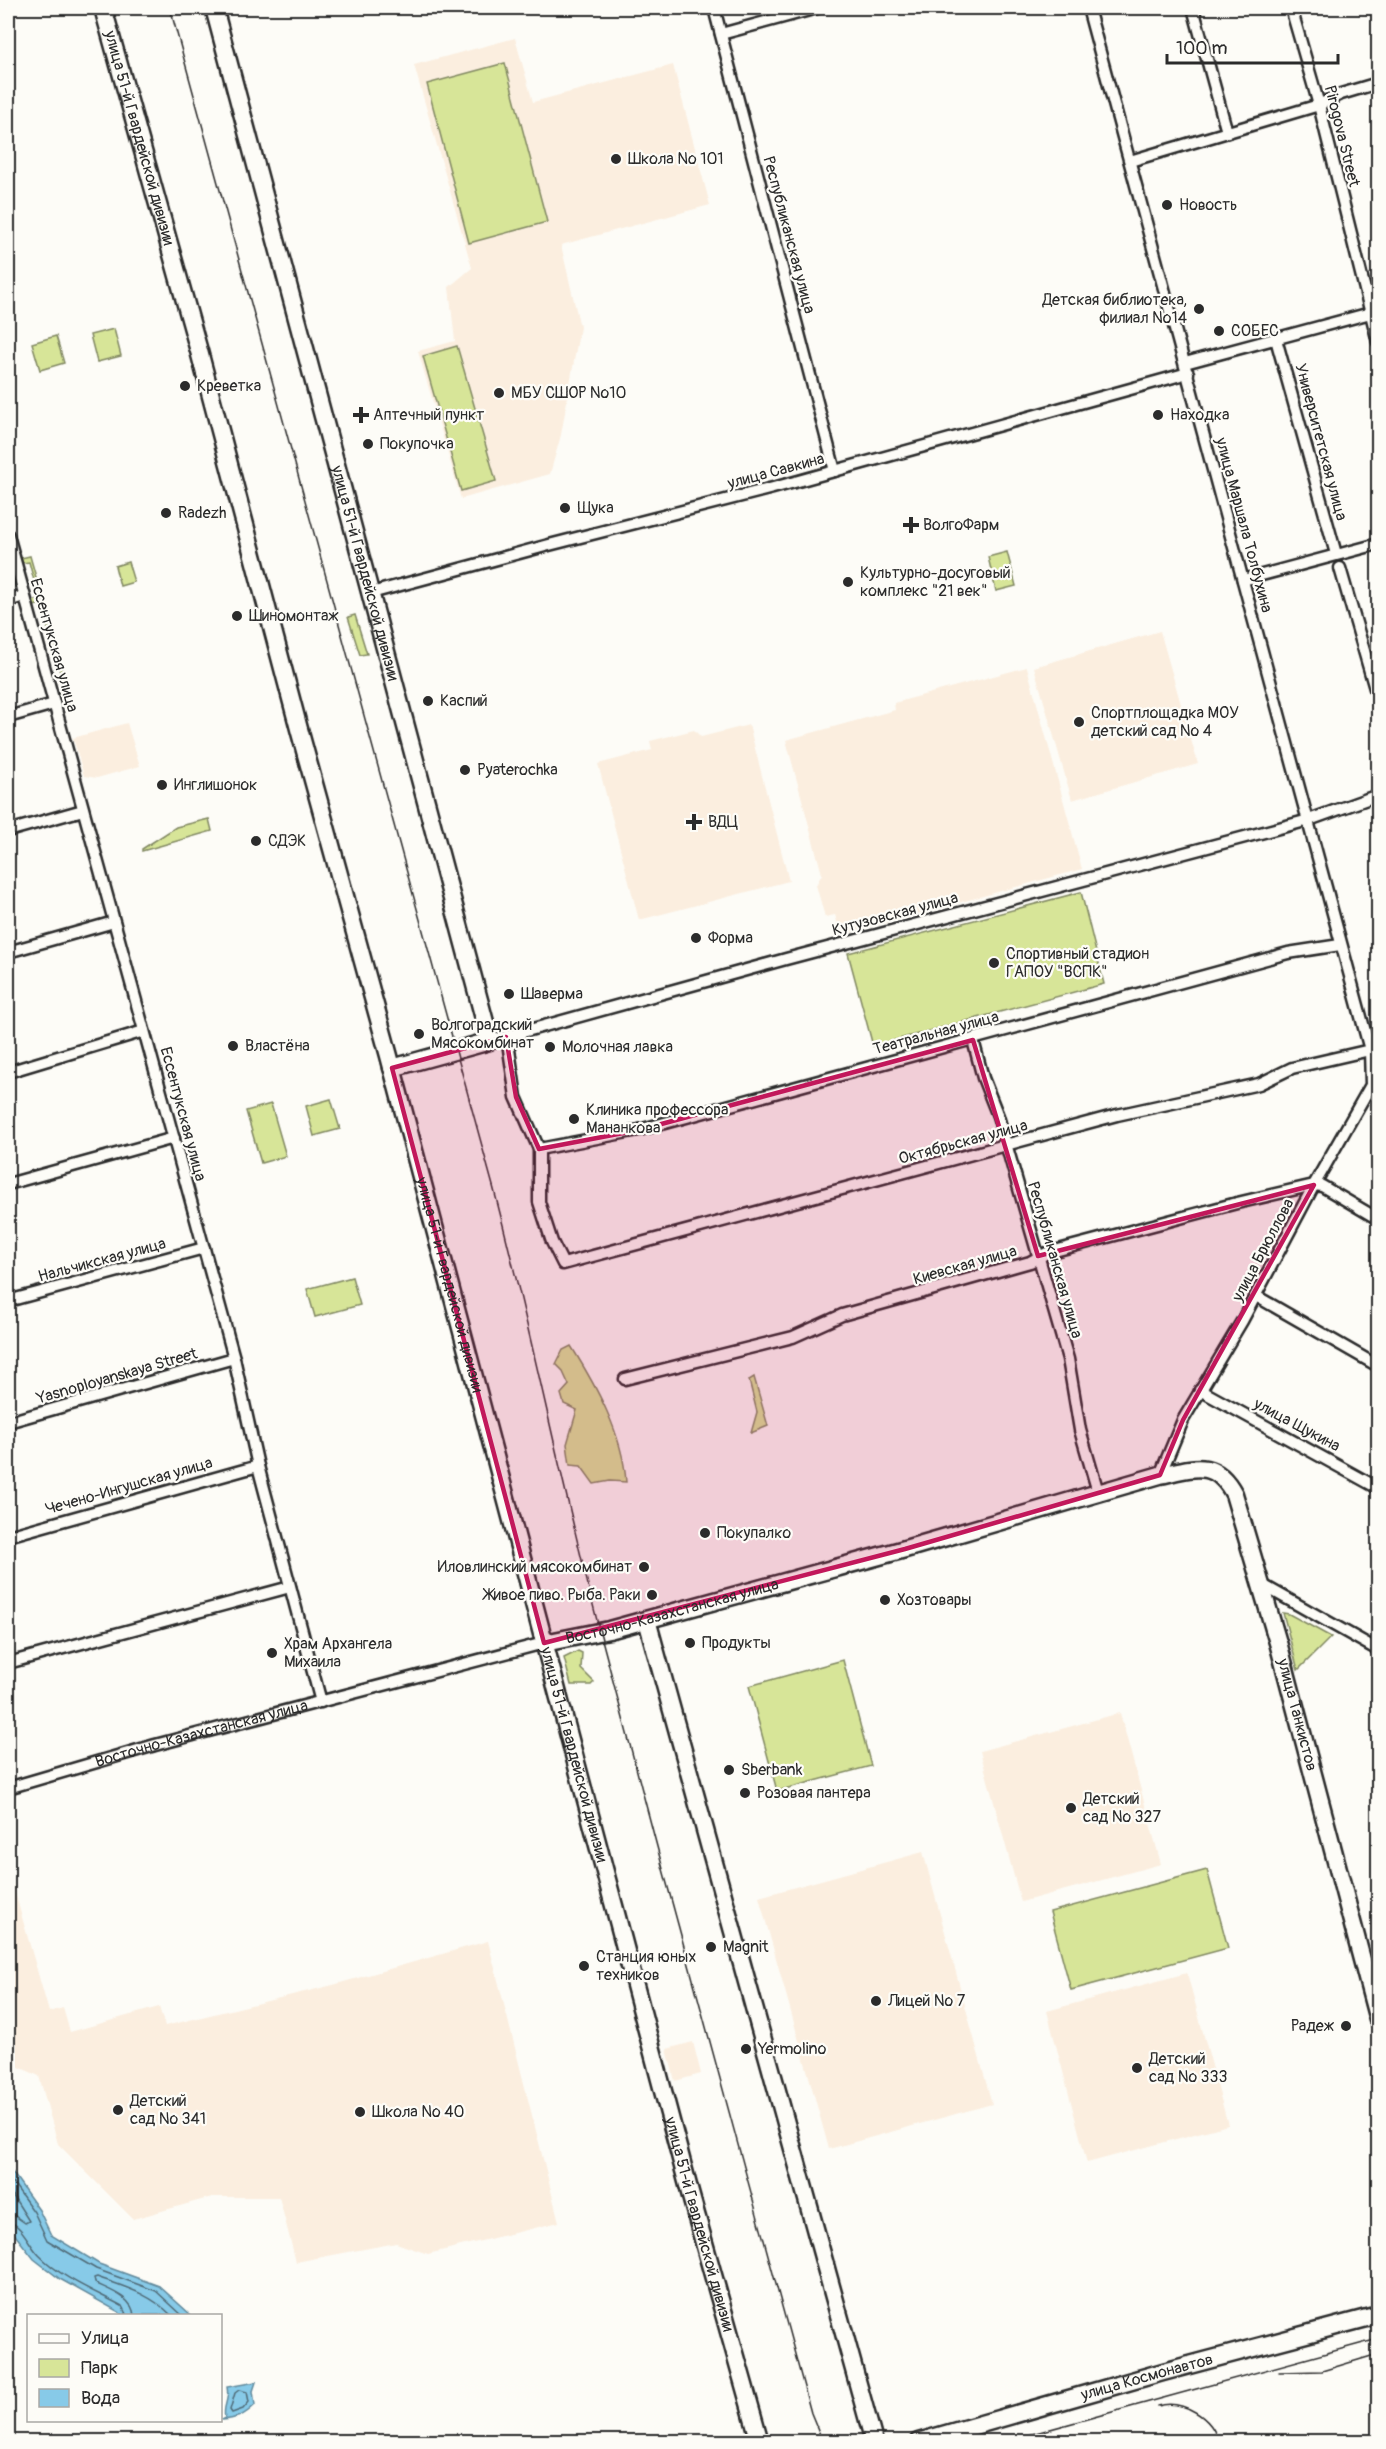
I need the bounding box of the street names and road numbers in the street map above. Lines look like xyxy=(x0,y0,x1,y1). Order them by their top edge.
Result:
street label: улица 51-й Гвардейской дивизии xyxy=(100,27,179,248)
street label: Pirogova Street xyxy=(1320,83,1364,189)
street label: Республиканская улица xyxy=(758,154,820,316)
street label: Университетская улица xyxy=(1290,361,1352,523)
street label: улица Маршала Толбухина xyxy=(1211,434,1277,615)
street label: улица Савкина xyxy=(724,448,827,494)
street label: улица 51-й Гвардейской дивизии xyxy=(326,462,403,683)
street label: Ессентукская улица xyxy=(25,576,83,714)
street label: Кутузовская улица xyxy=(830,888,960,940)
street label: Театральная улица xyxy=(871,1007,1001,1059)
street label: Ессентукская улица xyxy=(155,1045,211,1183)
street label: Октябрьская улица xyxy=(896,1115,1030,1169)
street label: улица 51-й Гвардейской дивизии xyxy=(411,1174,488,1395)
street label: Республиканская улица xyxy=(1023,1179,1087,1341)
street label: улица Брюллова xyxy=(1227,1195,1299,1306)
street label: Нальчикская улица xyxy=(36,1233,168,1287)
street label: Киевская улица xyxy=(911,1241,1019,1289)
street label: Yasnoployanskaya Street xyxy=(33,1343,200,1409)
street label: улица Щукина xyxy=(1249,1393,1344,1456)
street label: Чечено-Ингушская улица xyxy=(43,1453,215,1519)
street label: Восточно-Казахстанская улица xyxy=(564,1574,781,1648)
street label: улица 51-й Гвардейской дивизии xyxy=(536,1644,612,1864)
street label: улица Танкистов xyxy=(1273,1656,1322,1773)
street label: Восточно-Казахстанская улица xyxy=(93,1695,310,1772)
street label: улица 51-й Гвардейской дивизии xyxy=(660,2114,738,2334)
street label: улица Космонавтов xyxy=(1078,2349,1215,2405)

